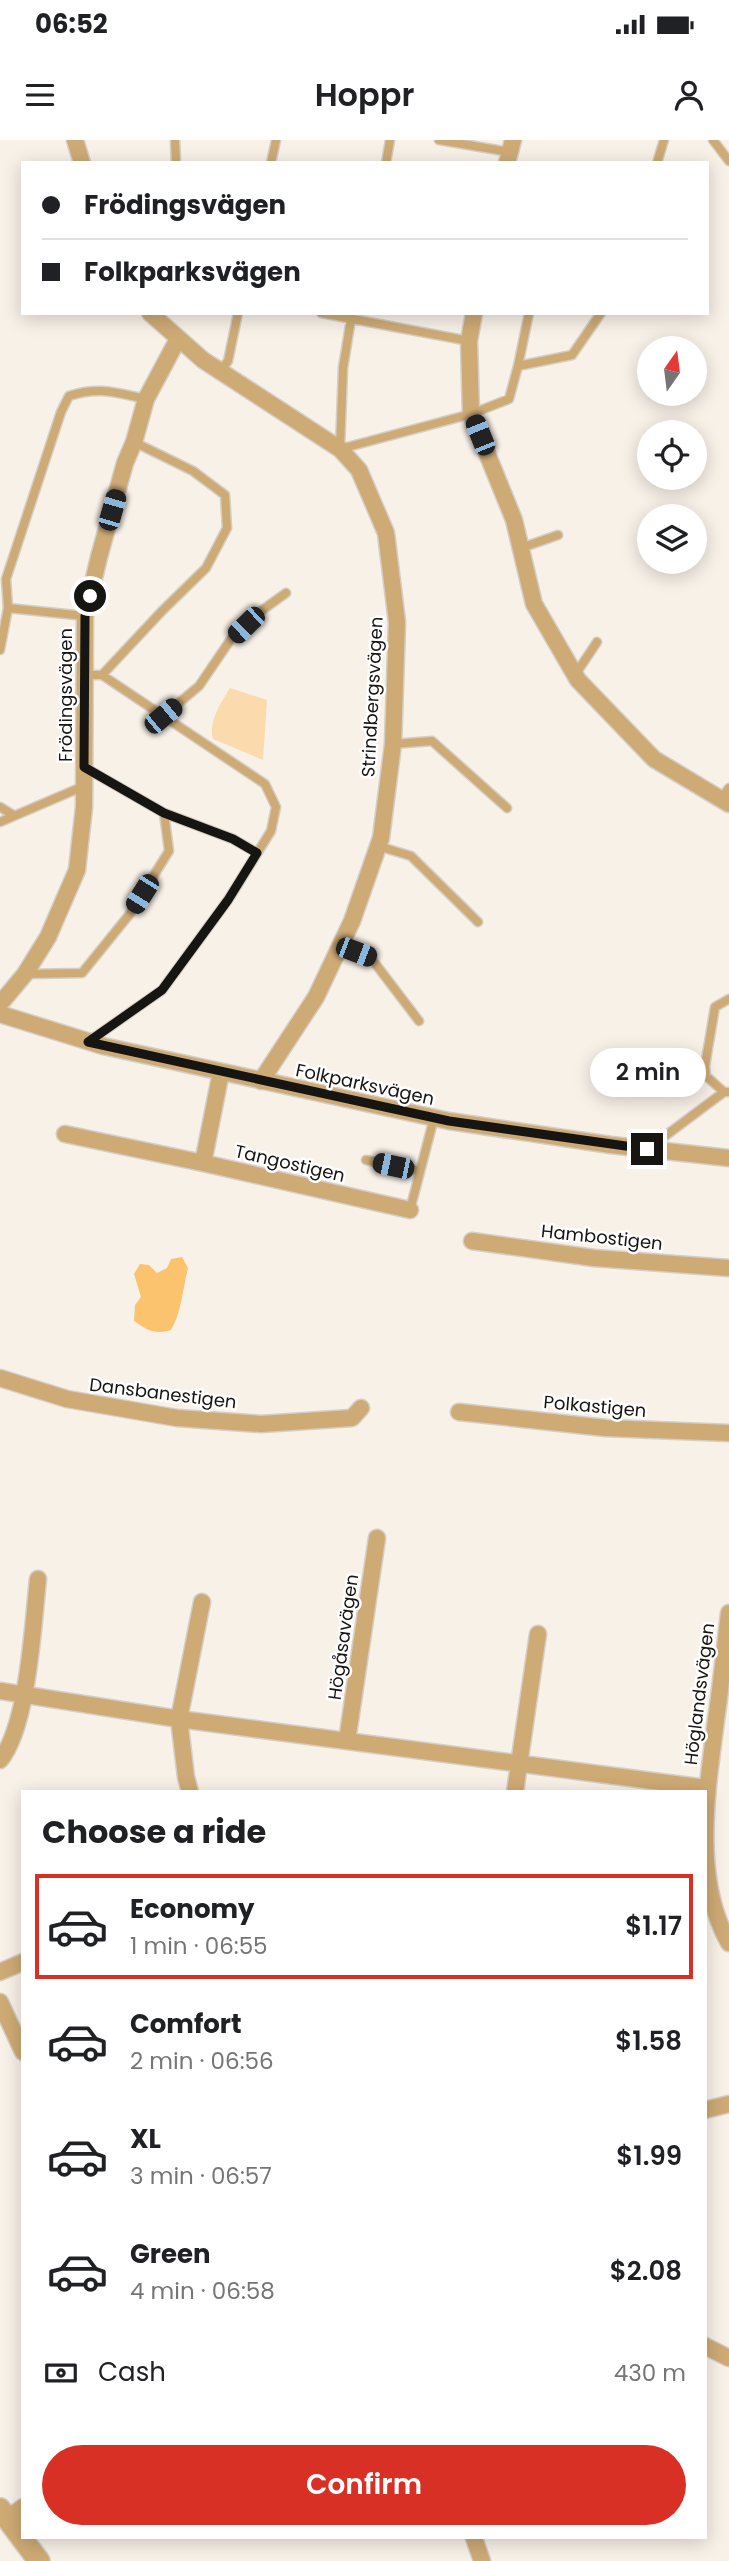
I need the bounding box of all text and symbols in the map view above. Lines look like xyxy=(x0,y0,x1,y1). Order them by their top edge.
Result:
text: 06:52 xyxy=(35,6,108,42)
text: Hoppr xyxy=(315,72,414,117)
icon: menu xyxy=(21,76,59,114)
icon: person xyxy=(670,76,708,114)
text: Frödingsvägen xyxy=(84,187,286,223)
text: Folkparksvägen xyxy=(84,254,301,290)
north arrow xyxy=(637,336,707,406)
map controls xyxy=(637,336,707,574)
car xyxy=(463,412,498,458)
button: locate xyxy=(637,420,707,490)
car xyxy=(97,487,128,533)
button: layers xyxy=(637,504,707,574)
route start xyxy=(74,580,106,612)
car xyxy=(224,603,269,647)
street label: Strindbergsvägen xyxy=(355,616,389,778)
street label: Frödingsvägen xyxy=(53,628,78,762)
car xyxy=(141,694,186,738)
car xyxy=(122,871,163,917)
car xyxy=(333,935,380,969)
callout: 2 min xyxy=(589,1048,705,1096)
text: 2 min xyxy=(616,1056,680,1088)
street label: Folkparksvägen xyxy=(293,1057,437,1111)
route end xyxy=(631,1133,663,1165)
street label: Tangostigen xyxy=(232,1138,348,1188)
car xyxy=(371,1151,416,1181)
street label: Hambostigen xyxy=(540,1218,664,1256)
street label: Dansbanestigen xyxy=(88,1372,238,1414)
street label: Polkastigen xyxy=(543,1389,647,1423)
street label: Högåsavägen xyxy=(322,1572,364,1702)
street label: Höglandsvägen xyxy=(678,1622,720,1766)
text: Choose a ride xyxy=(42,1809,266,1854)
text: Economy xyxy=(130,1891,254,1927)
icon: car xyxy=(46,1895,109,1958)
text: $1.17 xyxy=(625,1908,682,1944)
text: 1 min · 06:55 xyxy=(130,1930,268,1962)
text: Comfort xyxy=(130,2006,242,2042)
icon: car xyxy=(46,2010,109,2073)
text: $1.58 xyxy=(615,2023,682,2059)
text: 2 min · 06:56 xyxy=(130,2045,274,2077)
text: XL xyxy=(130,2121,161,2157)
icon: car xyxy=(46,2125,109,2188)
text: $1.99 xyxy=(616,2138,682,2174)
text: 3 min · 06:57 xyxy=(130,2160,272,2192)
text: Green xyxy=(130,2236,211,2272)
icon: car xyxy=(46,2240,109,2303)
text: $2.08 xyxy=(610,2253,682,2289)
text: 4 min · 06:58 xyxy=(130,2275,275,2307)
icon: cash xyxy=(42,2354,80,2392)
text: Cash xyxy=(98,2354,166,2390)
text: 430 m xyxy=(614,2357,686,2389)
button: Confirm xyxy=(42,2445,686,2525)

